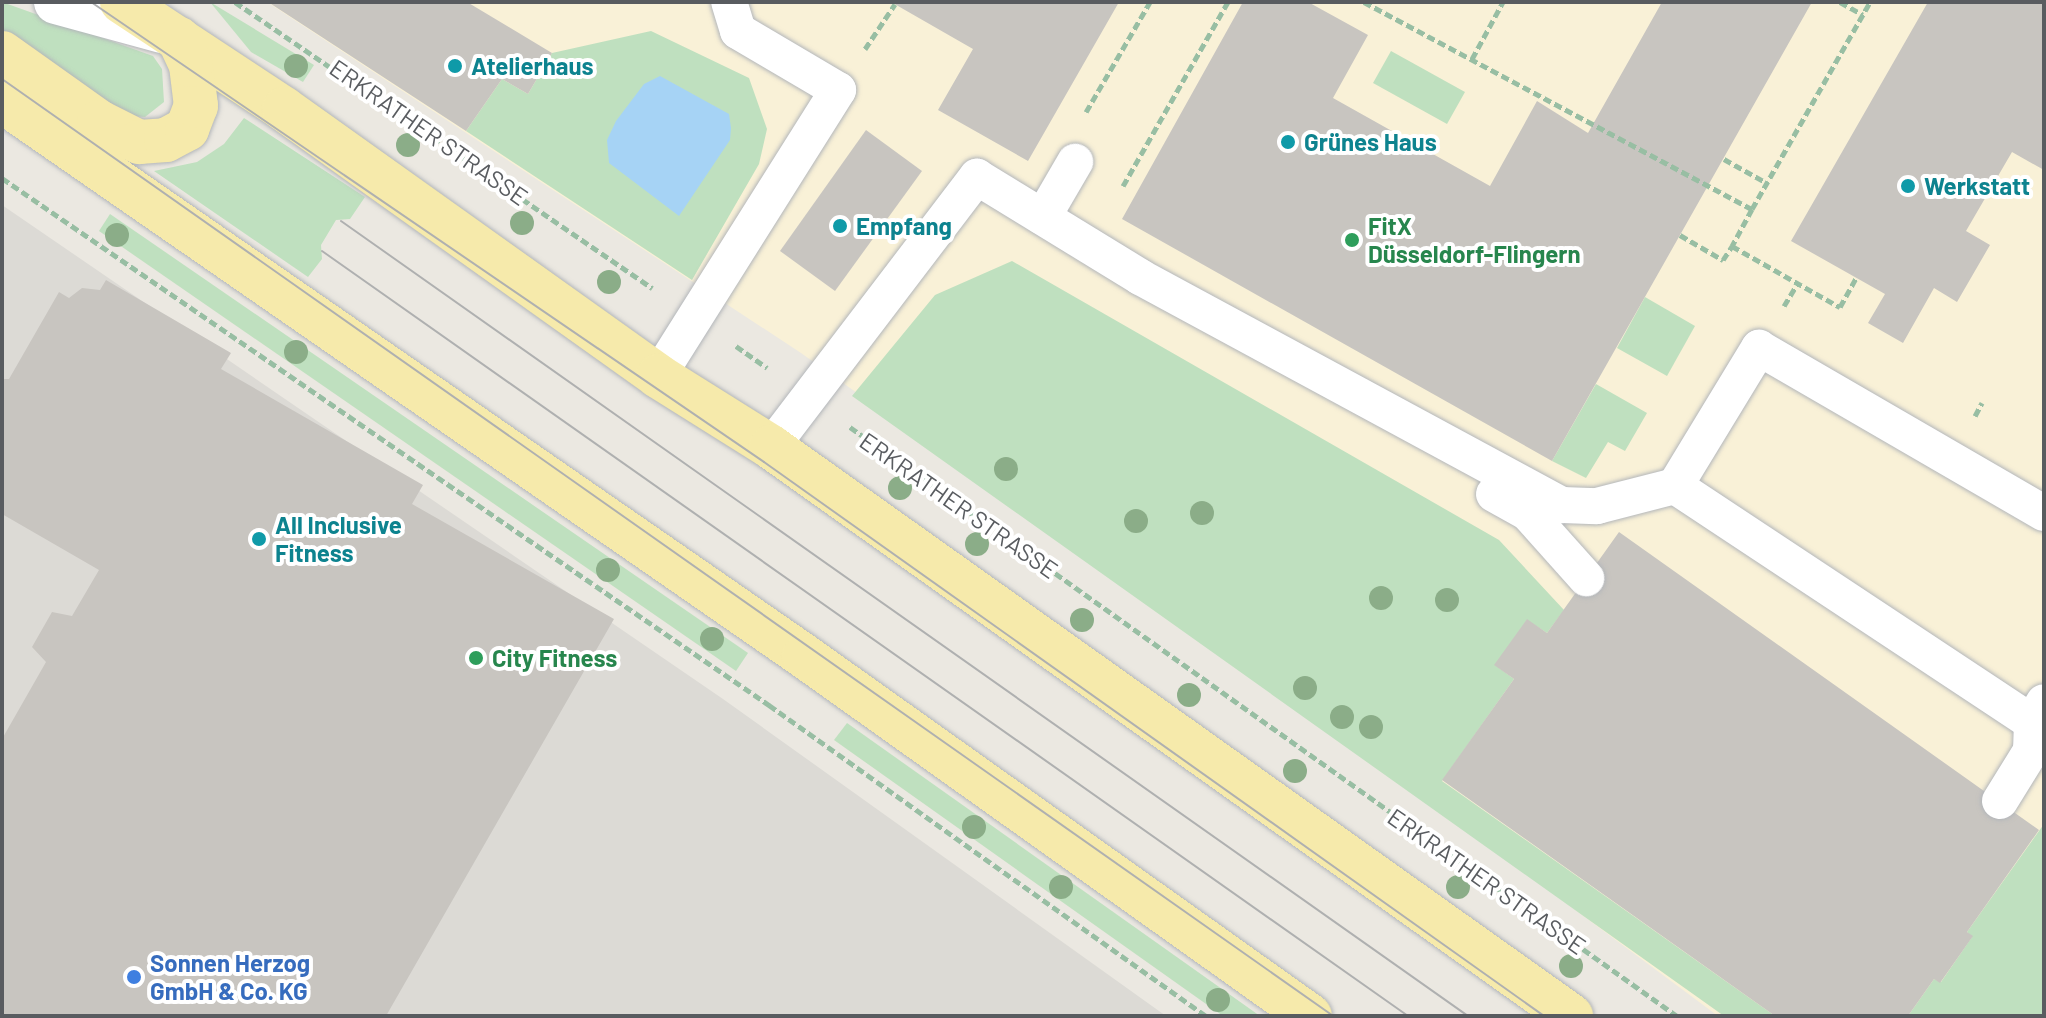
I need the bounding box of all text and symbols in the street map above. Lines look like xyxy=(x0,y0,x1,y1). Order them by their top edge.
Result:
place label: Atelierhaus xyxy=(471,52,594,80)
street label: ERKRATHER STRASSE xyxy=(325,53,533,211)
marker: Atelierhaus xyxy=(446,57,464,75)
place label: Grünes Haus xyxy=(1304,128,1437,156)
marker: Grünes Haus xyxy=(1279,133,1297,151)
place label: Werkstatt xyxy=(1924,172,2030,200)
marker: Werkstatt xyxy=(1899,177,1917,195)
place label: Empfang xyxy=(856,212,952,240)
place label: FitX Düsseldorf-Flingern xyxy=(1368,212,1581,268)
marker: Empfang xyxy=(831,217,849,235)
marker: FitX Düsseldorf-Flingern xyxy=(1343,231,1361,249)
street label: ERKRATHER STRASSE xyxy=(855,426,1063,584)
place label: All Inclusive Fitness xyxy=(275,511,402,567)
marker: All Inclusive Fitness xyxy=(250,530,268,548)
place label: City Fitness xyxy=(492,644,617,672)
marker: City Fitness xyxy=(467,649,485,667)
street label: ERKRATHER STRASSE xyxy=(1383,802,1591,960)
place label: Sonnen Herzog GmbH & Co. KG xyxy=(150,949,310,1005)
marker: Sonnen Herzog GmbH & Co. KG xyxy=(125,968,143,986)

